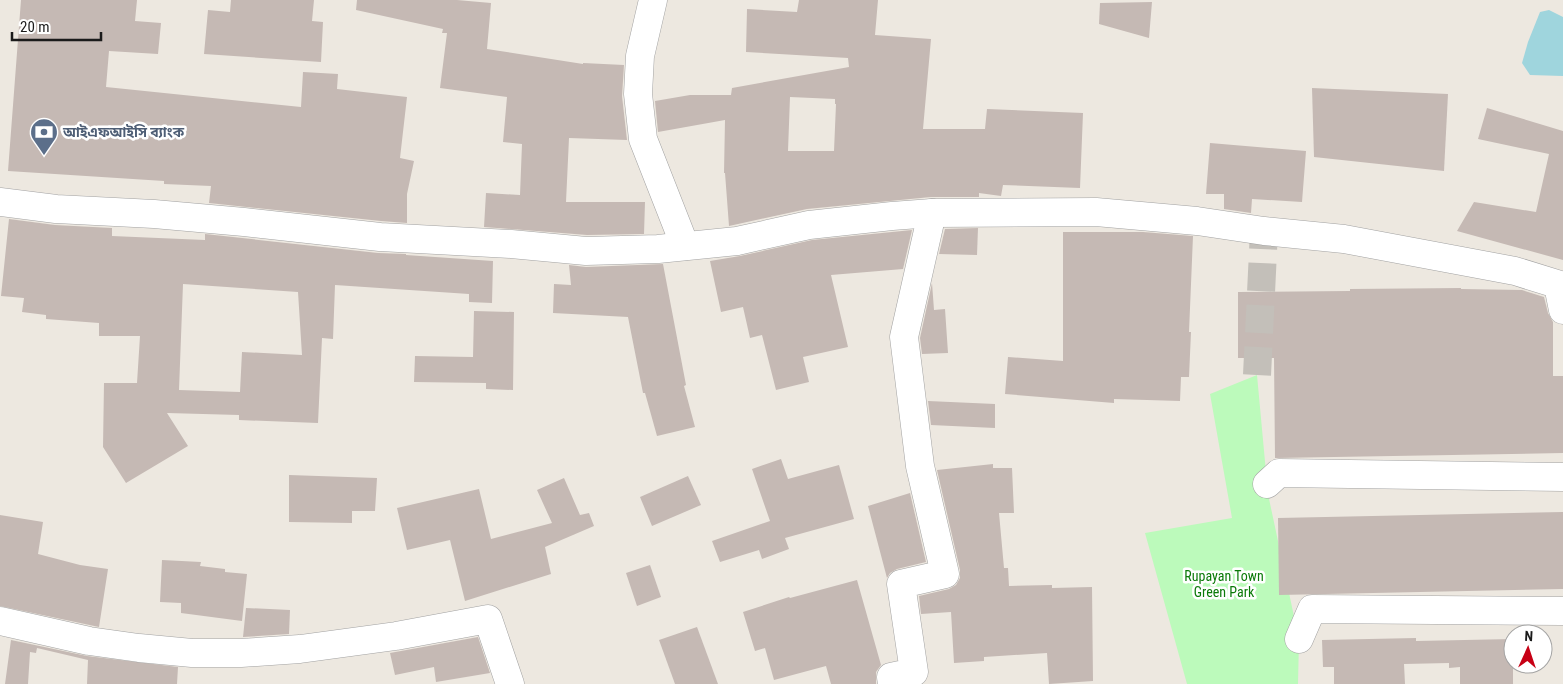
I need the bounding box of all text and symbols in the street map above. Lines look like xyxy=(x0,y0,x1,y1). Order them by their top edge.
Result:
scale bar xyxy=(12,10,101,42)
text: 20 m xyxy=(20,18,50,36)
bank icon: আইএফআইসি ব্যাংক xyxy=(29,117,59,156)
place label: আইএফআইসি ব্যাংক xyxy=(62,124,185,140)
park label: Rupayan Town Green Park xyxy=(1184,568,1264,600)
north arrow xyxy=(1503,624,1553,674)
text: N xyxy=(1524,628,1533,644)

